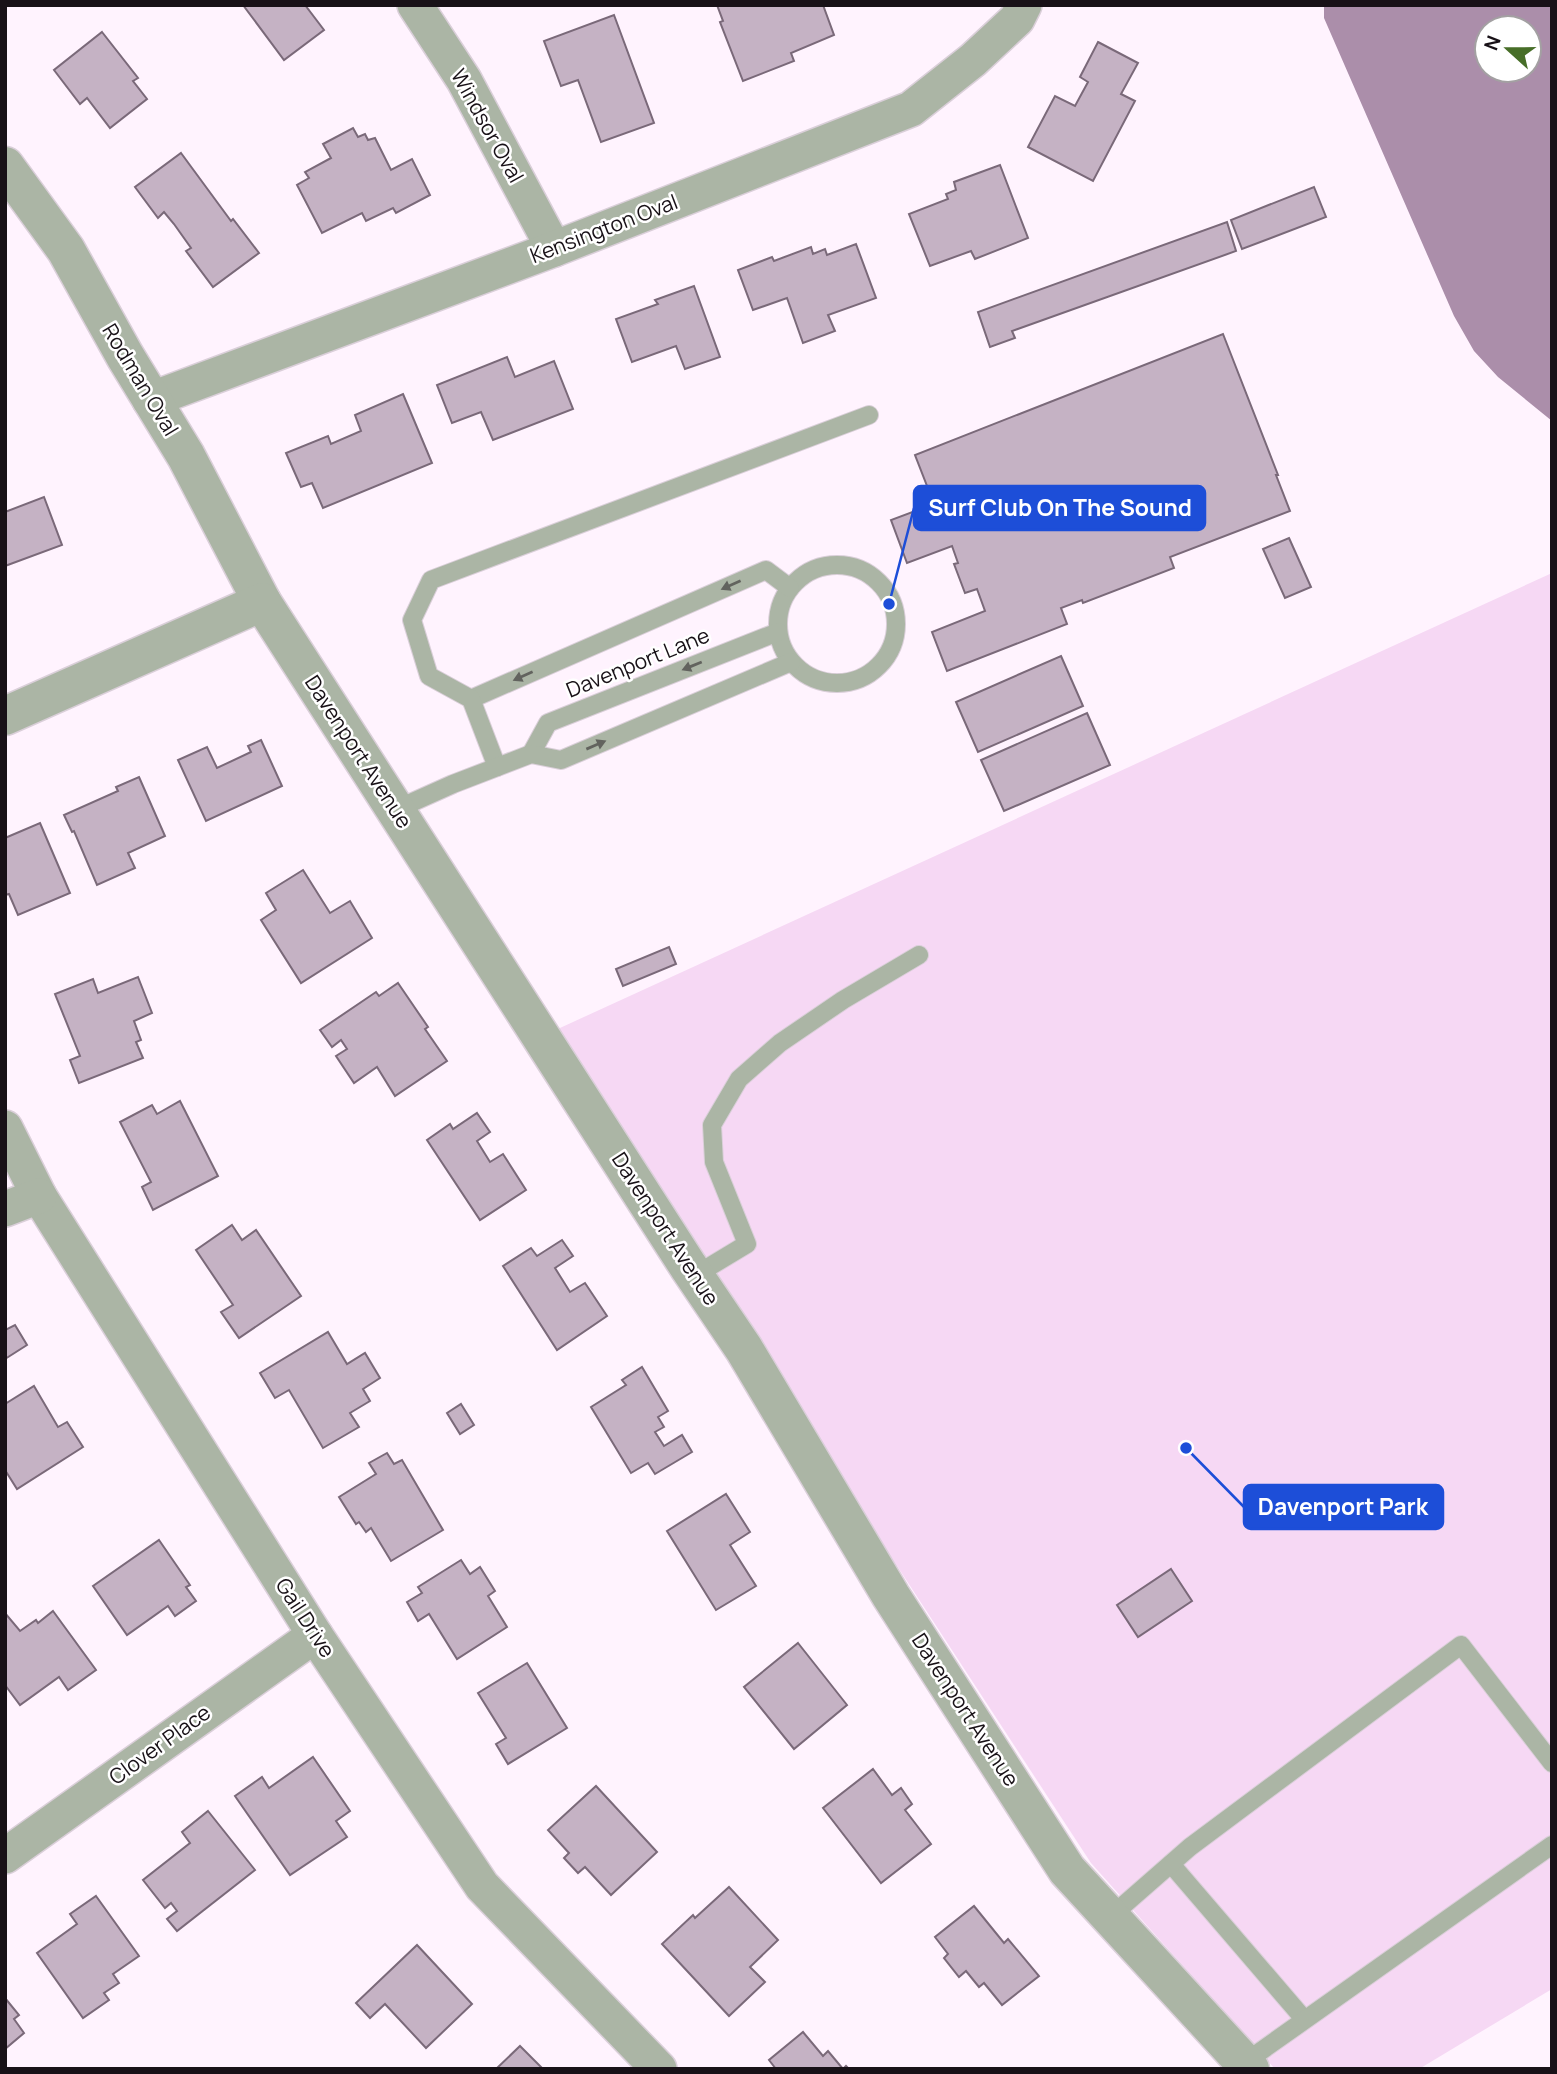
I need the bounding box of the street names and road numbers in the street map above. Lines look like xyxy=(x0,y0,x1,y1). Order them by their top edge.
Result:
street label: Windsor Oval xyxy=(445,64,531,187)
street label: Kensington Oval xyxy=(526,187,681,269)
street label: Rodman Oval xyxy=(96,318,185,441)
street label: Davenport Lane xyxy=(562,621,713,704)
street label: Davenport Avenue xyxy=(299,670,419,833)
street label: Davenport Avenue xyxy=(606,1147,726,1310)
street label: Gail Drive xyxy=(270,1572,342,1663)
street label: Davenport Avenue xyxy=(906,1628,1026,1791)
street label: Clover Place xyxy=(103,1698,216,1791)

